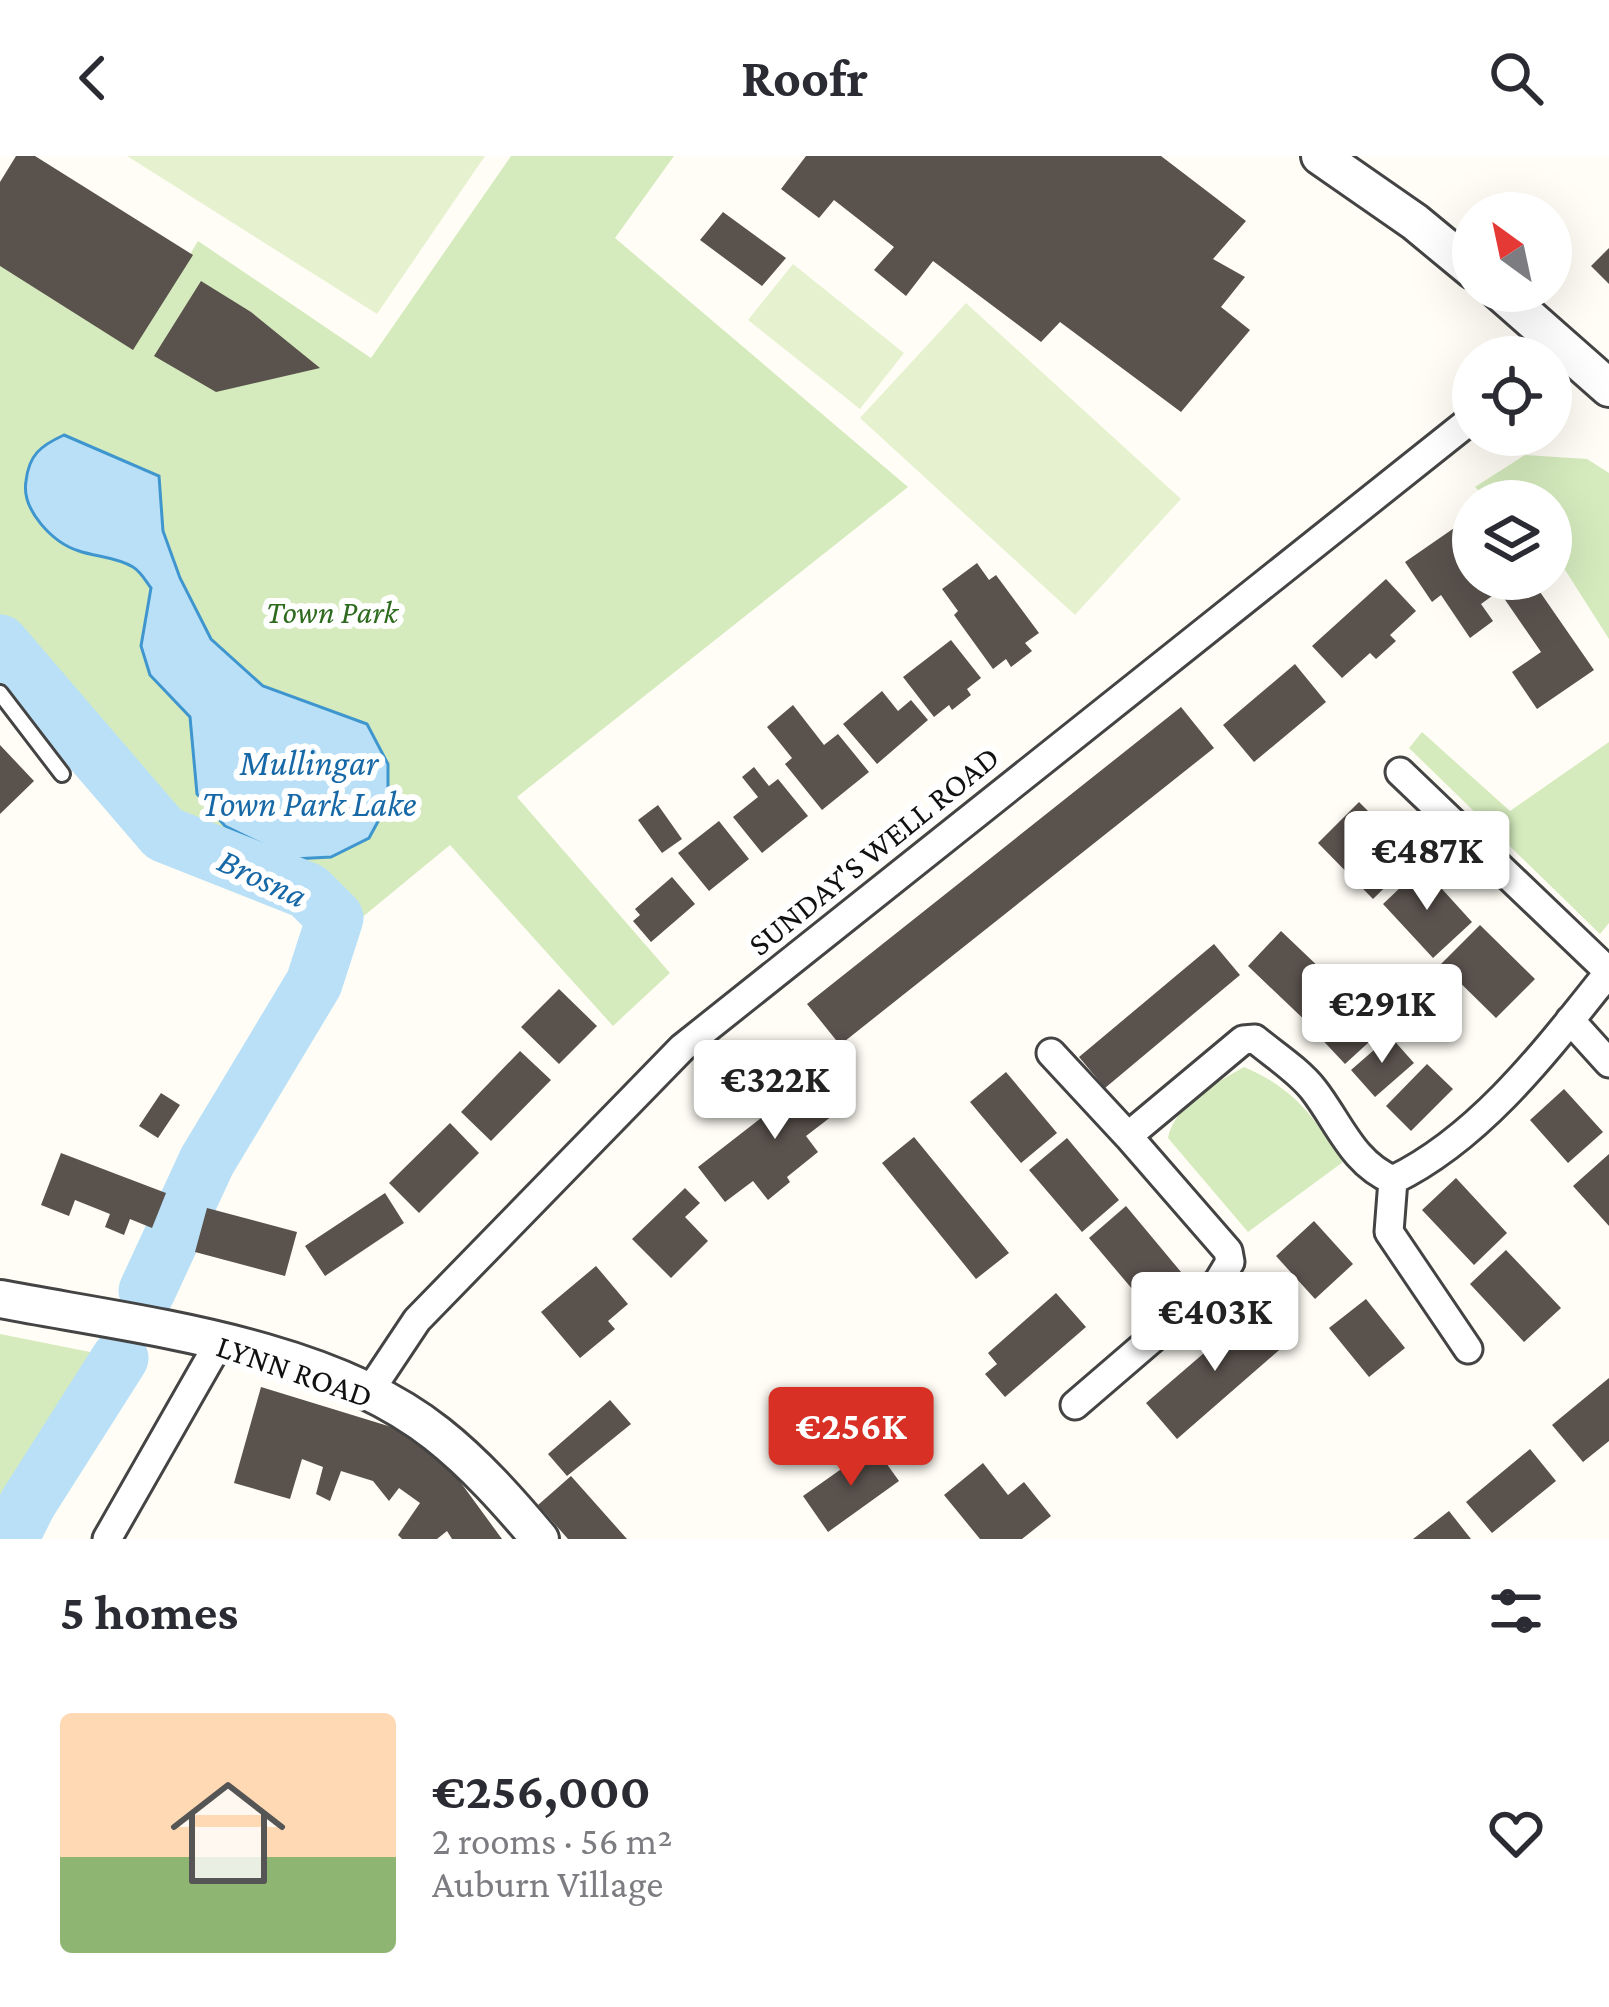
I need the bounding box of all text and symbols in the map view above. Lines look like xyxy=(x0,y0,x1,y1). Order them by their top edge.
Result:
icon: back xyxy=(60,45,126,111)
icon: search xyxy=(1483,45,1549,111)
text: Roofr xyxy=(741,48,868,108)
north arrow xyxy=(1452,192,1572,312)
map controls xyxy=(1452,192,1572,600)
button: locate xyxy=(1452,336,1572,456)
button: layers xyxy=(1452,480,1572,600)
park label: Town Park xyxy=(266,593,400,630)
street label: SUNDAY'S WELL ROAD xyxy=(741,738,1006,963)
water label: Mullingar Town Park Lake xyxy=(202,743,417,824)
pin: €487K xyxy=(1343,811,1511,913)
text: €487K xyxy=(1371,828,1483,871)
water label: Brosna xyxy=(212,840,313,916)
pin: €291K xyxy=(1298,964,1466,1066)
text: €291K xyxy=(1329,981,1435,1024)
pin: €322K xyxy=(691,1040,859,1142)
text: €322K xyxy=(721,1057,829,1100)
pin: €403K xyxy=(1131,1272,1299,1374)
text: €403K xyxy=(1158,1289,1272,1332)
street label: LYNN ROAD xyxy=(212,1327,378,1414)
pin: €256K xyxy=(767,1387,935,1489)
text: €256K xyxy=(796,1404,906,1447)
icon: filters xyxy=(1483,1578,1549,1644)
text: 5 homes xyxy=(60,1583,238,1640)
icon: home xyxy=(156,1761,300,1905)
text: €256,000 xyxy=(432,1762,651,1819)
icon: heart xyxy=(1483,1800,1549,1866)
text: 2 rooms · 56 m² xyxy=(432,1819,672,1862)
text: Auburn Village xyxy=(432,1862,664,1905)

